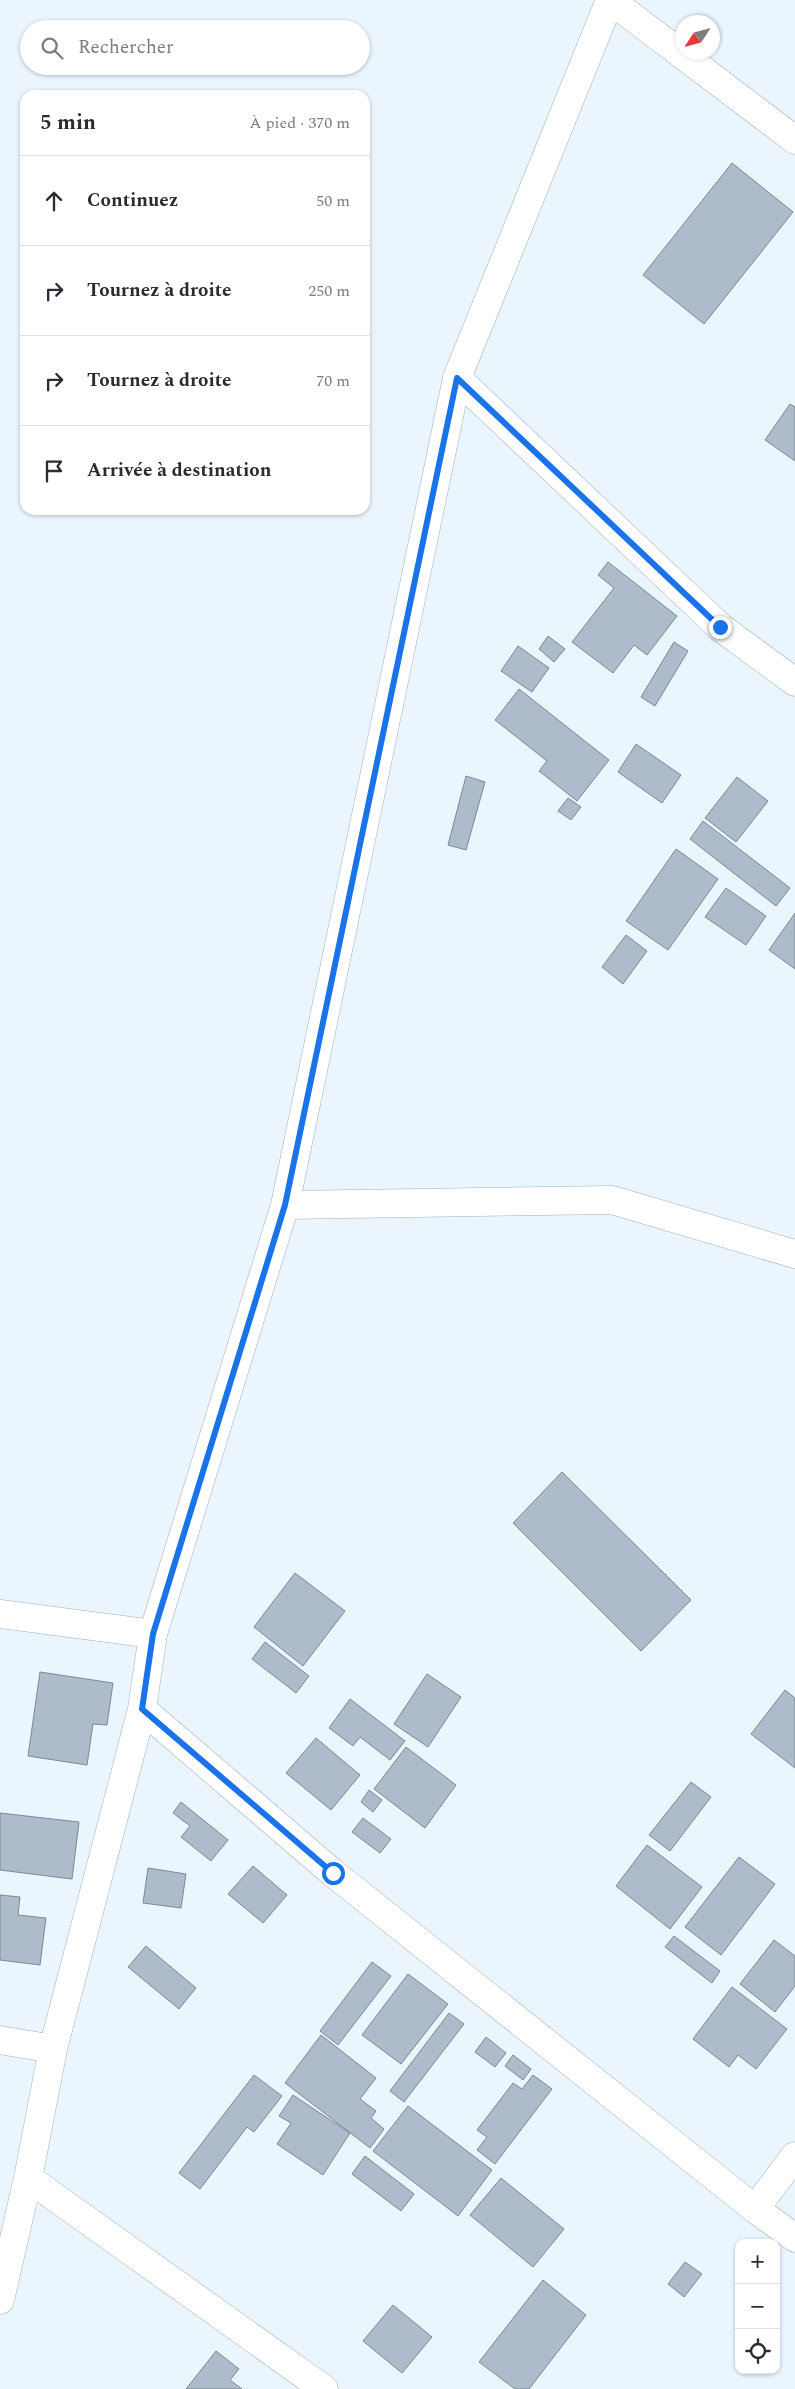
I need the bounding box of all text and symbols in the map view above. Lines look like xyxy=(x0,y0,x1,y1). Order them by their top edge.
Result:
north arrow xyxy=(675,15,720,60)
search box xyxy=(20,20,370,75)
text: Rechercher xyxy=(78,33,174,62)
icon: search xyxy=(38,34,66,62)
text: 5 min xyxy=(40,107,96,139)
text: À pied · 370 m xyxy=(249,111,350,135)
text: Continuez xyxy=(87,186,178,215)
icon: ahead xyxy=(40,187,68,215)
text: 50 m xyxy=(316,189,350,213)
text: Tournez à droite xyxy=(87,276,231,305)
icon: right xyxy=(40,277,68,305)
text: 250 m xyxy=(308,279,350,303)
text: Tournez à droite xyxy=(87,366,231,395)
icon: right xyxy=(40,367,68,395)
text: 70 m xyxy=(316,369,350,393)
text: Arrivée à destination xyxy=(87,456,271,485)
icon: arrive xyxy=(40,457,68,485)
route end xyxy=(709,616,732,639)
route start xyxy=(322,1862,345,1885)
map controls xyxy=(735,2239,780,2374)
button: + xyxy=(735,2239,780,2284)
button: − xyxy=(735,2284,780,2329)
button: locate xyxy=(735,2329,780,2374)

